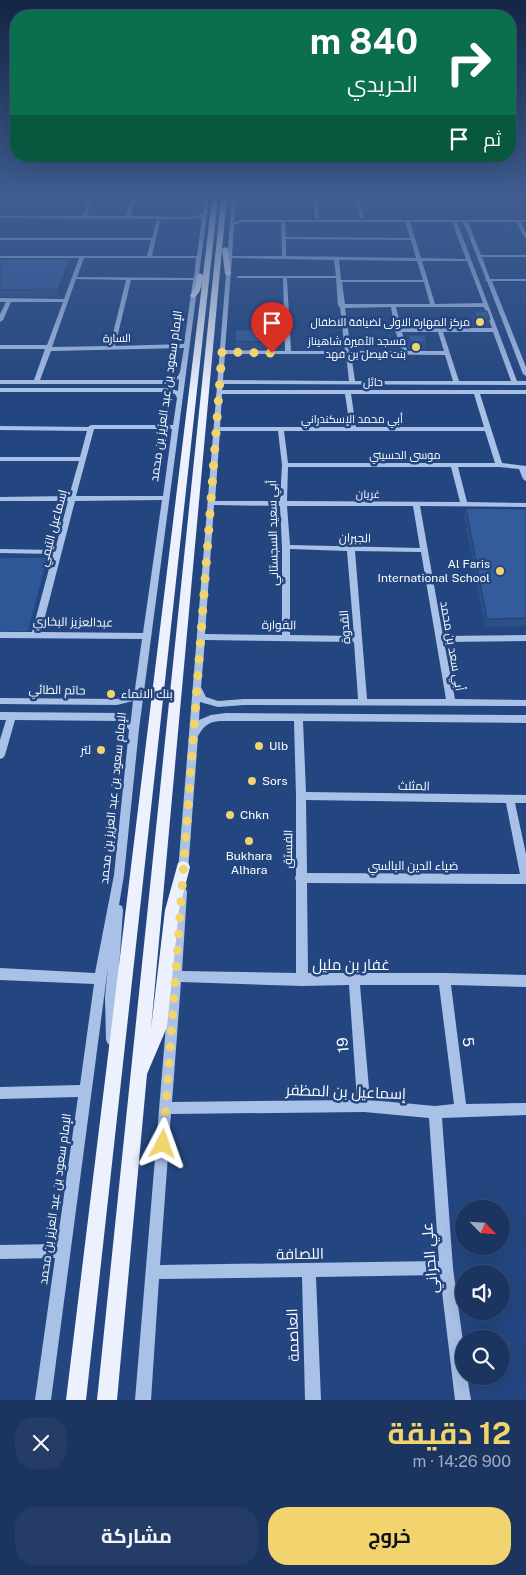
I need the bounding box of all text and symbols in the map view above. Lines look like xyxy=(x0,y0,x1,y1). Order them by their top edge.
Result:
text: 840 m xyxy=(310,21,418,62)
icon: right xyxy=(436,30,501,95)
text: الحريدي xyxy=(347,71,418,97)
icon: arrive xyxy=(445,125,473,153)
text: ثم xyxy=(483,128,501,150)
pin xyxy=(251,302,293,353)
icon: arrive xyxy=(258,309,286,337)
street label: الإمام سعود بن عبد العزيز بن محمد xyxy=(147,310,186,483)
place label: مركز المهارة الاولى لضيافة الاطفال xyxy=(311,316,470,329)
marker: مركز المهارة الاولى لضيافة الاطفال xyxy=(474,316,486,328)
street label: السارة xyxy=(103,332,131,345)
place label: مسجد الأميرة شاهيناز بنت فيصل بن فهد xyxy=(307,335,406,361)
marker: مسجد الأميرة شاهيناز بنت فيصل بن فهد xyxy=(410,341,422,353)
street label: حائل xyxy=(363,376,383,389)
street label: أبي محمد الإسكندراني xyxy=(301,412,403,428)
street label: موسى الحسيني xyxy=(369,449,441,464)
street label: أبي سعيد السجستاني xyxy=(264,480,284,586)
street label: إسماعيل التيمي xyxy=(36,488,73,569)
street label: غريان xyxy=(356,488,380,501)
street label: الجبران xyxy=(339,531,371,545)
place label: Al Faris International School xyxy=(378,557,490,585)
marker: Al Faris International School xyxy=(494,565,506,577)
street label: أبي سعد بن محمد xyxy=(434,600,468,692)
street label: القدوة xyxy=(337,609,353,645)
street label: عبدالعزيز البخاري xyxy=(33,614,113,633)
street label: الفوارة xyxy=(262,618,296,632)
street label: حاتم الطائي xyxy=(28,683,86,700)
place label: بنك الانماء xyxy=(121,687,173,701)
marker: بنك الانماء xyxy=(105,688,117,700)
street label: الإمام سعود بن عبد العزيز بن محمد xyxy=(97,711,130,885)
place label: Ulb xyxy=(269,739,288,753)
marker: Ulb xyxy=(253,740,265,752)
place label: لتر xyxy=(80,743,91,757)
marker: لتر xyxy=(95,744,107,756)
place label: Sors xyxy=(262,774,288,788)
marker: Sors xyxy=(246,775,258,787)
street label: المثلث xyxy=(398,779,430,793)
place label: Chkn xyxy=(240,808,269,822)
marker: Chkn xyxy=(224,809,236,821)
street label: الفستق xyxy=(281,829,295,869)
marker: Bukhara Alhara xyxy=(243,835,255,847)
place label: Bukhara Alhara xyxy=(226,849,272,877)
street label: ضياء الدين البالسي xyxy=(368,859,458,876)
street label: غفار بن مليل xyxy=(312,956,390,975)
street label: 5 xyxy=(459,1036,478,1048)
street label: 19 xyxy=(333,1037,352,1053)
street label: إسماعيل بن المظفر xyxy=(285,1081,406,1104)
street label: الإمام سعود بن عبد العزيز بن محمد xyxy=(36,1113,75,1286)
position arrow xyxy=(136,1117,188,1169)
north arrow xyxy=(455,1200,510,1255)
map controls xyxy=(455,1200,510,1385)
street label: علي الحراني xyxy=(418,1221,445,1294)
street label: اللصافة xyxy=(276,1245,324,1262)
button: sound xyxy=(455,1265,510,1320)
street label: العاصمة xyxy=(283,1308,302,1362)
button: search xyxy=(455,1330,510,1385)
text: 12 دقيقة xyxy=(388,1415,511,1451)
button: close xyxy=(15,1417,67,1469)
text: 900 m · 14:26 xyxy=(413,1452,511,1471)
button: مشاركة xyxy=(15,1507,258,1565)
button: خروج xyxy=(268,1507,511,1565)

